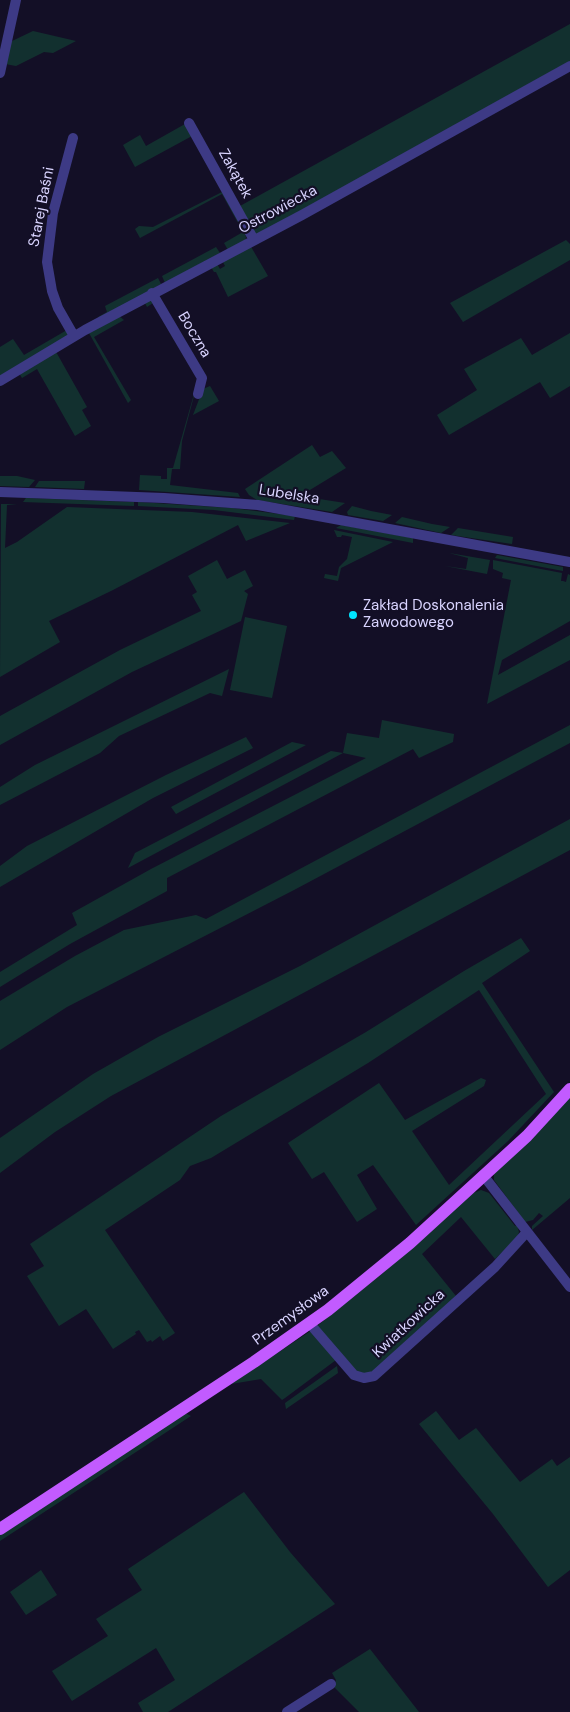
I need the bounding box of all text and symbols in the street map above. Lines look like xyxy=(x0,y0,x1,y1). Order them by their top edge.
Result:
street label: Zakątek xyxy=(214,146,256,202)
street label: Starej Baśni xyxy=(25,165,59,249)
street label: Ostrowiecka xyxy=(236,182,320,238)
street label: Boczna xyxy=(173,309,215,361)
street label: Lubelska xyxy=(257,481,321,509)
place label: Zakład Doskonalenia Zawodowego xyxy=(363,597,504,632)
marker: Zakład Doskonalenia Zawodowego xyxy=(347,609,359,621)
street label: Przemysłowa xyxy=(249,1282,333,1350)
street label: Kwiatkowicka xyxy=(369,1286,449,1362)

